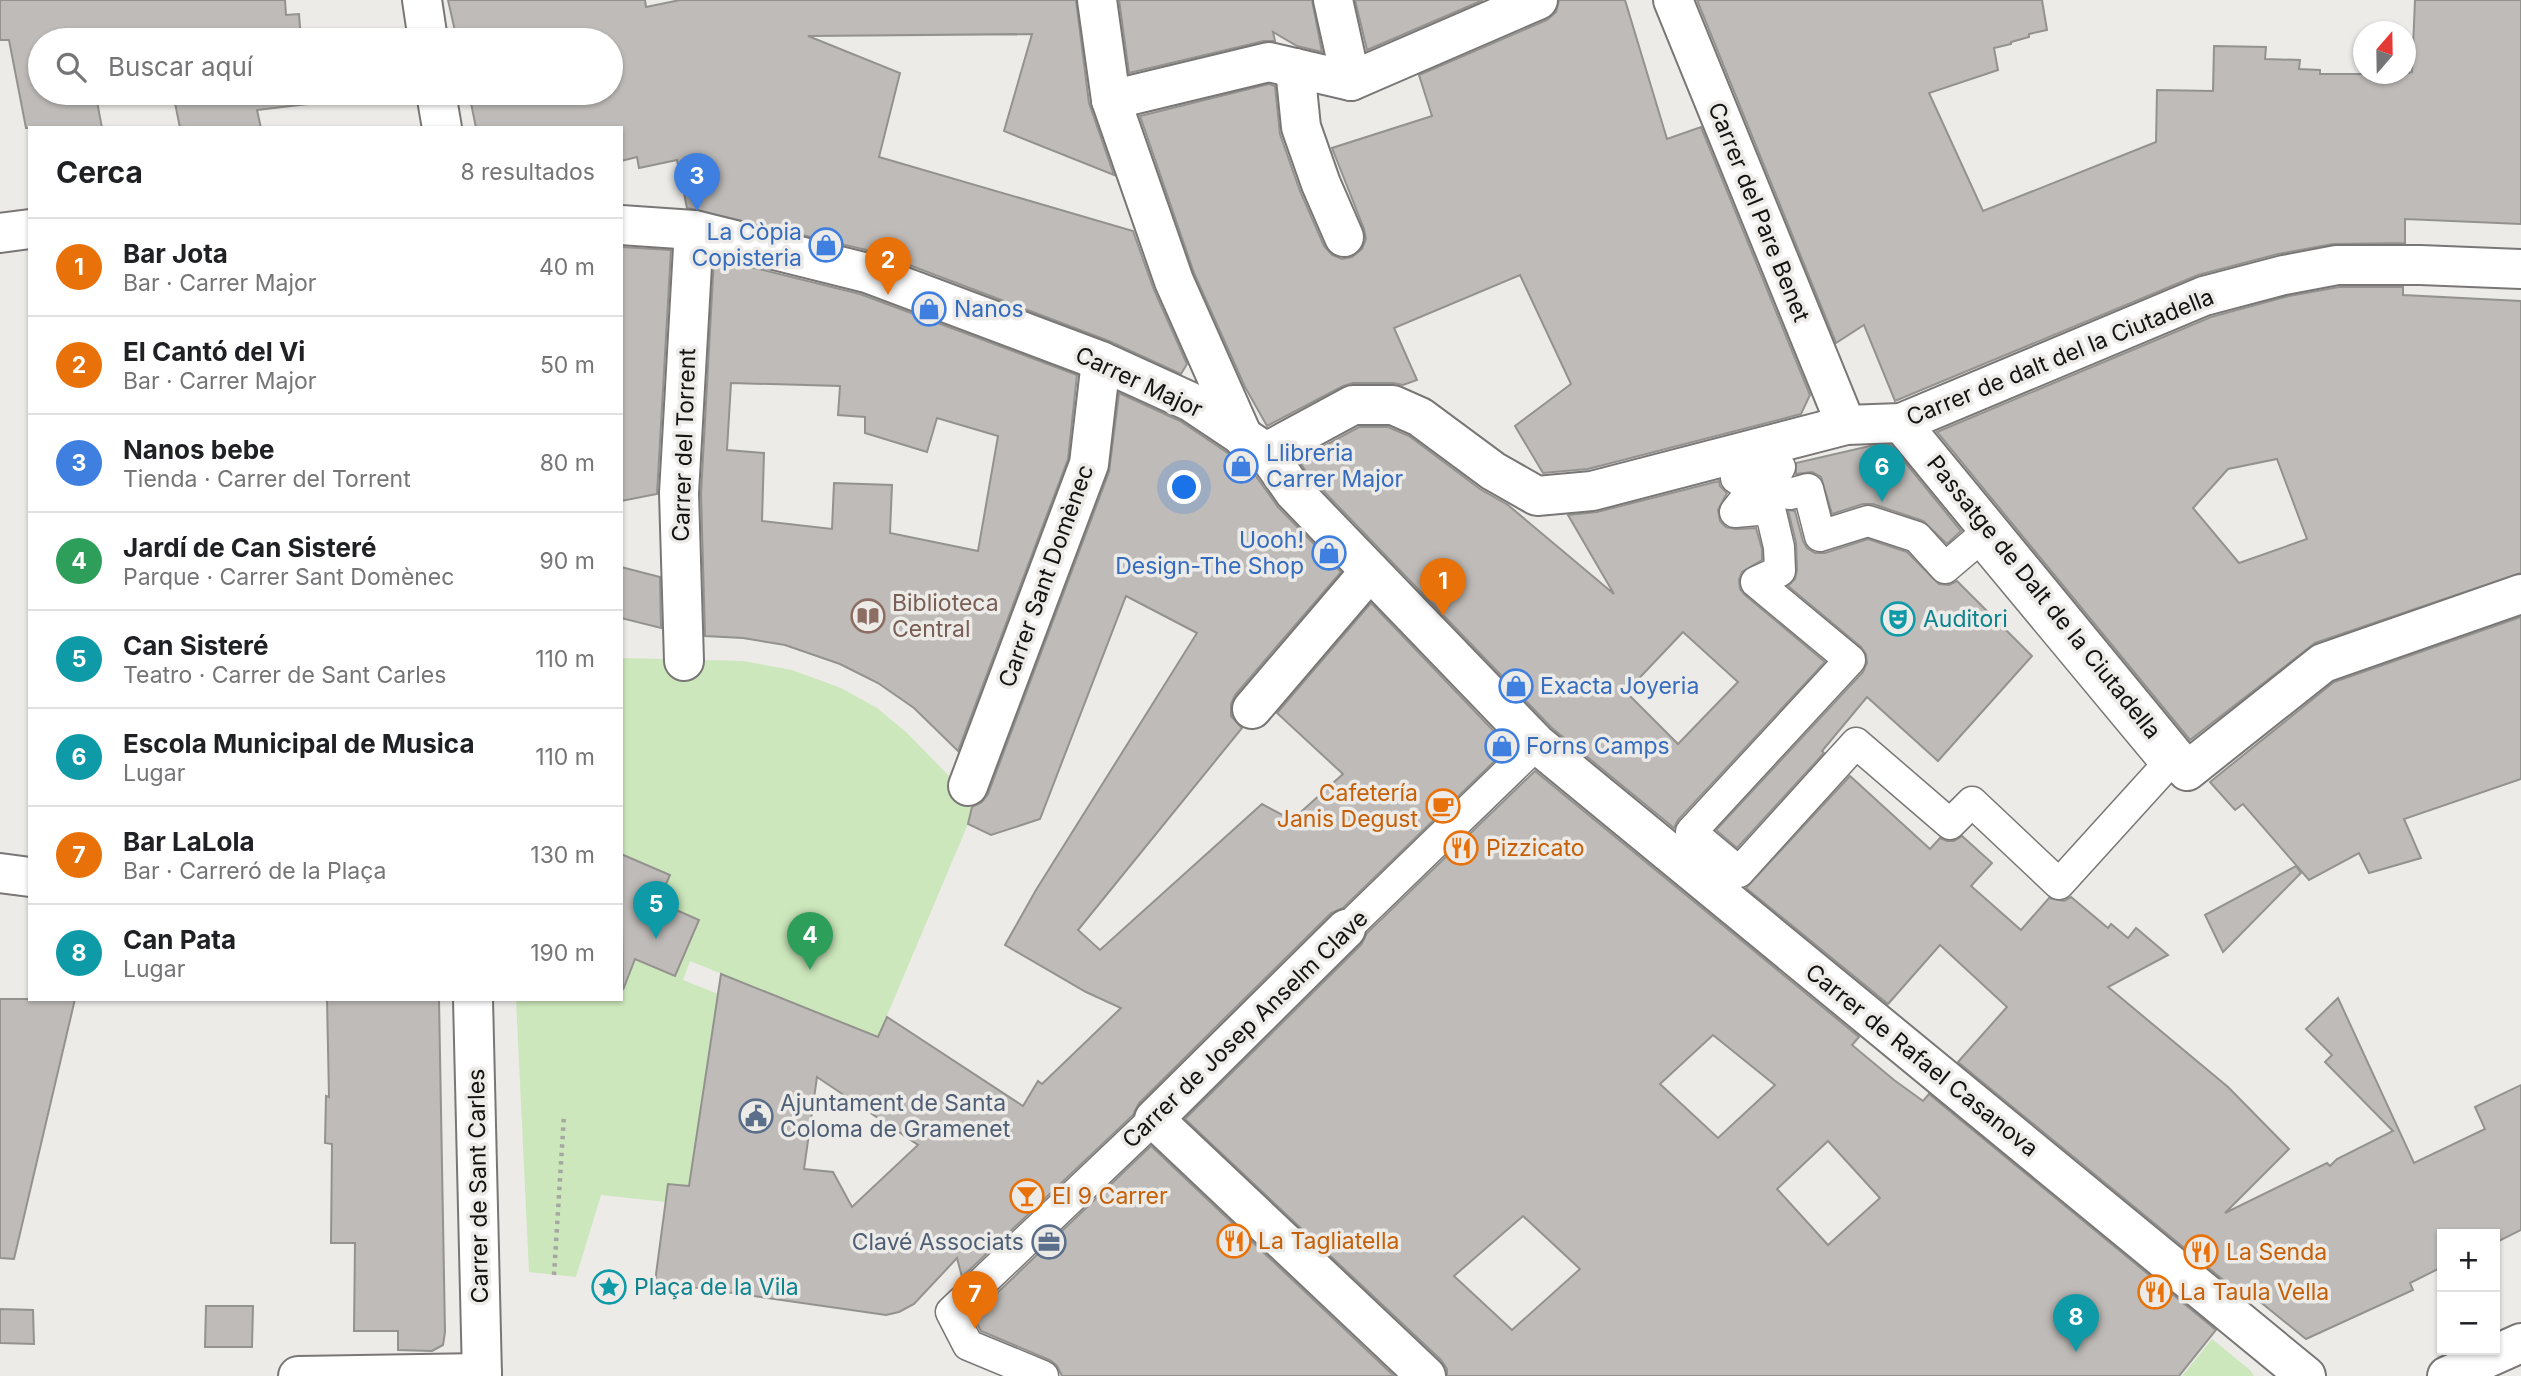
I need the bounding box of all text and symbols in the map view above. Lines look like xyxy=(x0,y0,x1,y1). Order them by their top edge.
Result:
north arrow xyxy=(2353,21,2416,84)
search box xyxy=(28,28,623,105)
icon: search xyxy=(52,48,90,86)
text: Buscar aquí xyxy=(108,51,253,82)
street label: Carrer del Pare Benet xyxy=(1702,98,1816,326)
pin: 3 xyxy=(674,153,720,211)
text: Cerca xyxy=(56,154,143,190)
text: 8 resultados xyxy=(460,158,595,186)
place label: La Còpia Copisteria xyxy=(691,218,802,272)
shop icon: La Còpia Copisteria xyxy=(807,226,845,264)
pin: 2 xyxy=(865,237,911,295)
text: Bar Jota xyxy=(123,238,228,269)
text: 1 xyxy=(74,253,84,281)
text: 40 m xyxy=(539,253,595,281)
text: Bar · Carrer Major xyxy=(123,269,316,297)
street label: Carrer de dalt del la Ciutadella xyxy=(1902,282,2218,432)
shop icon: Nanos xyxy=(910,290,948,328)
place label: Nanos xyxy=(954,295,1024,323)
text: El Cantó del Vi xyxy=(123,336,305,367)
street label: Carrer Major xyxy=(1071,340,1207,424)
street label: Carrer del Torrent xyxy=(667,347,701,542)
text: 2 xyxy=(72,351,86,379)
text: 50 m xyxy=(540,351,595,379)
text: Bar · Carrer Major xyxy=(123,367,316,395)
text: Nanos bebe xyxy=(123,434,275,465)
place label: Llibreria Carrer Major xyxy=(1266,439,1404,493)
pin: 6 xyxy=(1859,444,1905,502)
shop icon: Llibreria Carrer Major xyxy=(1222,447,1260,485)
text: 3 xyxy=(72,449,86,477)
text: 80 m xyxy=(540,449,595,477)
street label: Passatge de Dalt de la Ciutadella xyxy=(1921,450,2167,744)
street label: Carrer Sant Domènec xyxy=(993,461,1099,691)
text: Tienda · Carrer del Torrent xyxy=(123,465,411,493)
your location xyxy=(1167,470,1201,504)
place label: Uooh! Design-The Shop xyxy=(1115,526,1304,580)
text: Jardí de Can Sisteré xyxy=(123,532,376,563)
shop icon: Uooh! Design-The Shop xyxy=(1310,534,1348,572)
text: 4 xyxy=(71,547,87,575)
text: 90 m xyxy=(540,547,595,575)
pin: 1 xyxy=(1420,558,1466,616)
text: Parque · Carrer Sant Domènec xyxy=(123,563,454,591)
place label: Biblioteca Central xyxy=(892,589,999,643)
library icon: Biblioteca Central xyxy=(849,597,887,635)
theatre icon: Auditori xyxy=(1879,600,1917,638)
place label: Auditori xyxy=(1923,605,2008,633)
text: Can Sisteré xyxy=(123,630,269,661)
text: 5 xyxy=(72,645,86,673)
text: 110 m xyxy=(535,645,595,673)
text: Teatro · Carrer de Sant Carles xyxy=(123,661,446,689)
shop icon: Exacta Joyeria xyxy=(1497,667,1535,705)
place label: Exacta Joyeria xyxy=(1540,672,1699,700)
shop icon: Forns Camps xyxy=(1483,727,1521,765)
text: Escola Municipal de Musica xyxy=(123,728,475,759)
place label: Forns Camps xyxy=(1526,732,1670,760)
text: 6 xyxy=(72,743,86,771)
text: 110 m xyxy=(535,743,595,771)
text: Lugar xyxy=(123,759,185,787)
place label: Cafetería Janis Degust xyxy=(1277,779,1418,833)
cafe icon: Cafetería Janis Degust xyxy=(1424,787,1462,825)
text: Bar LaLola xyxy=(123,826,255,857)
restaurant icon: Pizzicato xyxy=(1442,829,1480,867)
place label: Pizzicato xyxy=(1486,834,1585,862)
text: 7 xyxy=(72,841,86,869)
text: 130 m xyxy=(530,841,595,869)
text: Bar · Carreró de la Plaça xyxy=(123,857,387,885)
pin: 5 xyxy=(633,881,679,939)
street label: Carrer de Josep Anselm Clave xyxy=(1116,904,1374,1154)
pin: 4 xyxy=(787,912,833,970)
text: Can Pata xyxy=(123,924,236,955)
text: 8 xyxy=(72,939,86,967)
text: 190 m xyxy=(530,939,595,967)
text: Lugar xyxy=(123,955,185,983)
street label: Carrer de Rafael Casanova xyxy=(1800,958,2044,1162)
street label: Carrer de Sant Carles xyxy=(462,1068,494,1304)
place label: Ajuntament de Santa Coloma de Gramenet xyxy=(780,1089,1011,1143)
public building icon: Ajuntament de Santa Coloma de Gramenet xyxy=(737,1097,775,1135)
bar icon: El 9 Carrer xyxy=(1008,1177,1046,1215)
place label: El 9 Carrer xyxy=(1052,1182,1168,1210)
restaurant icon: La Tagliatella xyxy=(1215,1222,1253,1260)
office icon: Clavé Associats xyxy=(1030,1223,1068,1261)
place label: La Tagliatella xyxy=(1258,1227,1399,1255)
place label: Clavé Associats xyxy=(852,1228,1024,1256)
map controls xyxy=(2437,1229,2500,1355)
button: + xyxy=(2437,1229,2500,1292)
restaurant icon: La Senda xyxy=(2182,1233,2220,1271)
place label: La Senda xyxy=(2226,1238,2327,1266)
place icon: Plaça de la Vila xyxy=(590,1268,628,1306)
pin: 7 xyxy=(952,1271,998,1329)
place label: Plaça de la Vila xyxy=(634,1273,799,1301)
restaurant icon: La Taula Vella xyxy=(2136,1273,2174,1311)
place label: La Taula Vella xyxy=(2180,1278,2329,1306)
button: − xyxy=(2437,1292,2500,1355)
pin: 8 xyxy=(2053,1294,2099,1352)

